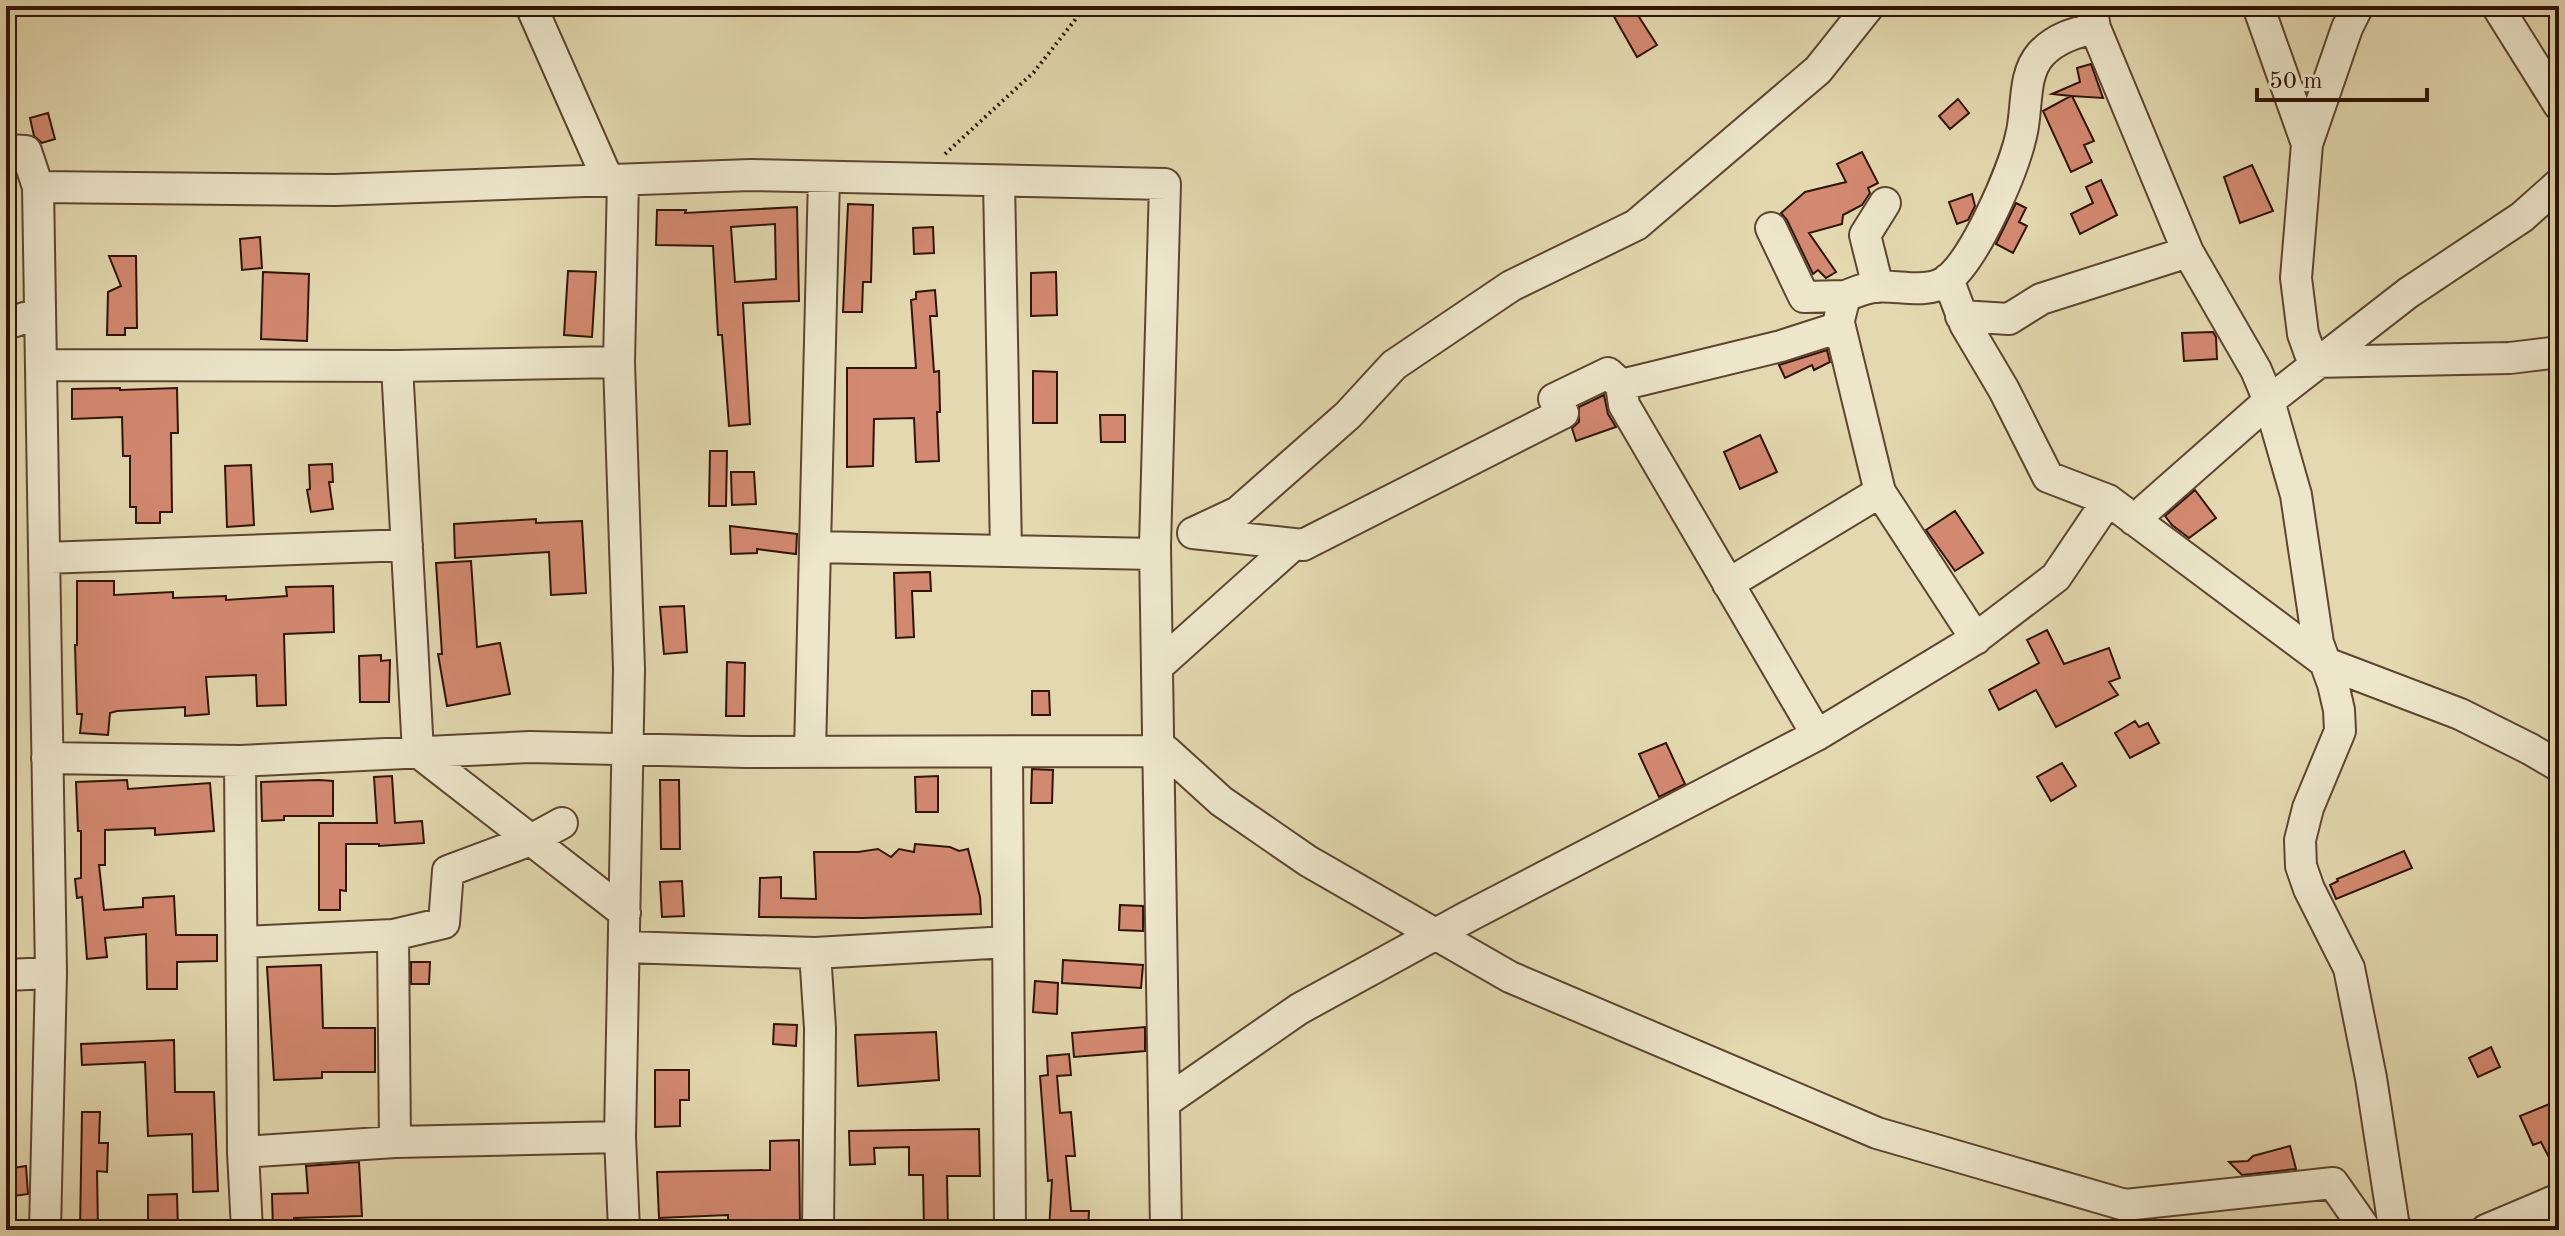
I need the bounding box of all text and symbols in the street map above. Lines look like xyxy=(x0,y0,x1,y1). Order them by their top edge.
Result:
scale bar xyxy=(2257,52,2427,102)
text: 50 m xyxy=(2269,70,2323,94)

